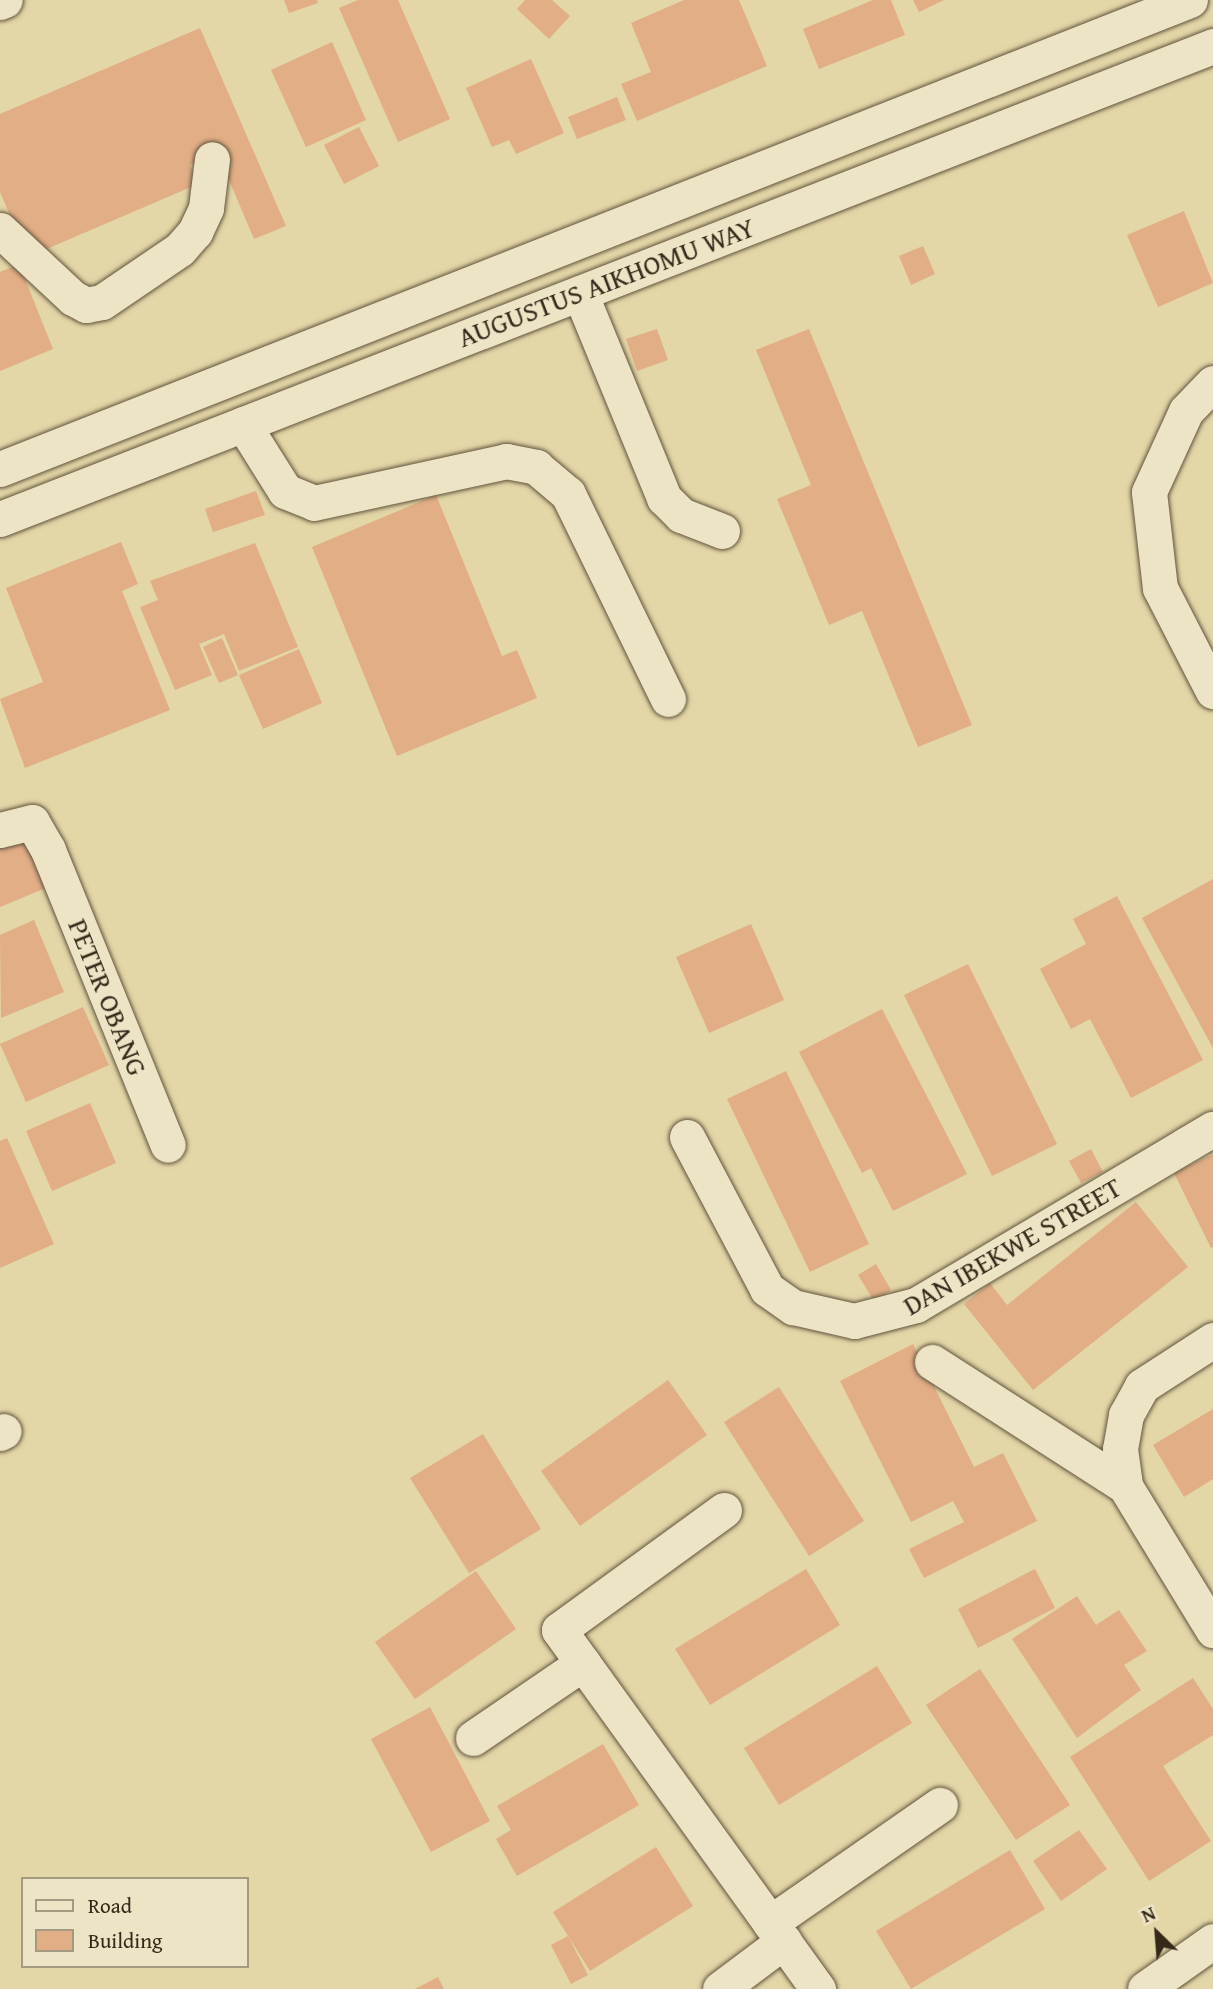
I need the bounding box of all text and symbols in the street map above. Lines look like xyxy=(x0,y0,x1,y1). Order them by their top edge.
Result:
street label: AUGUSTUS AIKHOMU WAY xyxy=(453,210,759,354)
street label: PETER OBANG xyxy=(61,914,155,1080)
street label: DAN IBEKWE STREET xyxy=(897,1170,1127,1322)
legend xyxy=(21,1877,248,1968)
text: Road xyxy=(88,1890,132,1921)
north arrow xyxy=(1122,1898,1192,1968)
text: N xyxy=(1136,1899,1160,1929)
text: Building xyxy=(88,1925,162,1956)

